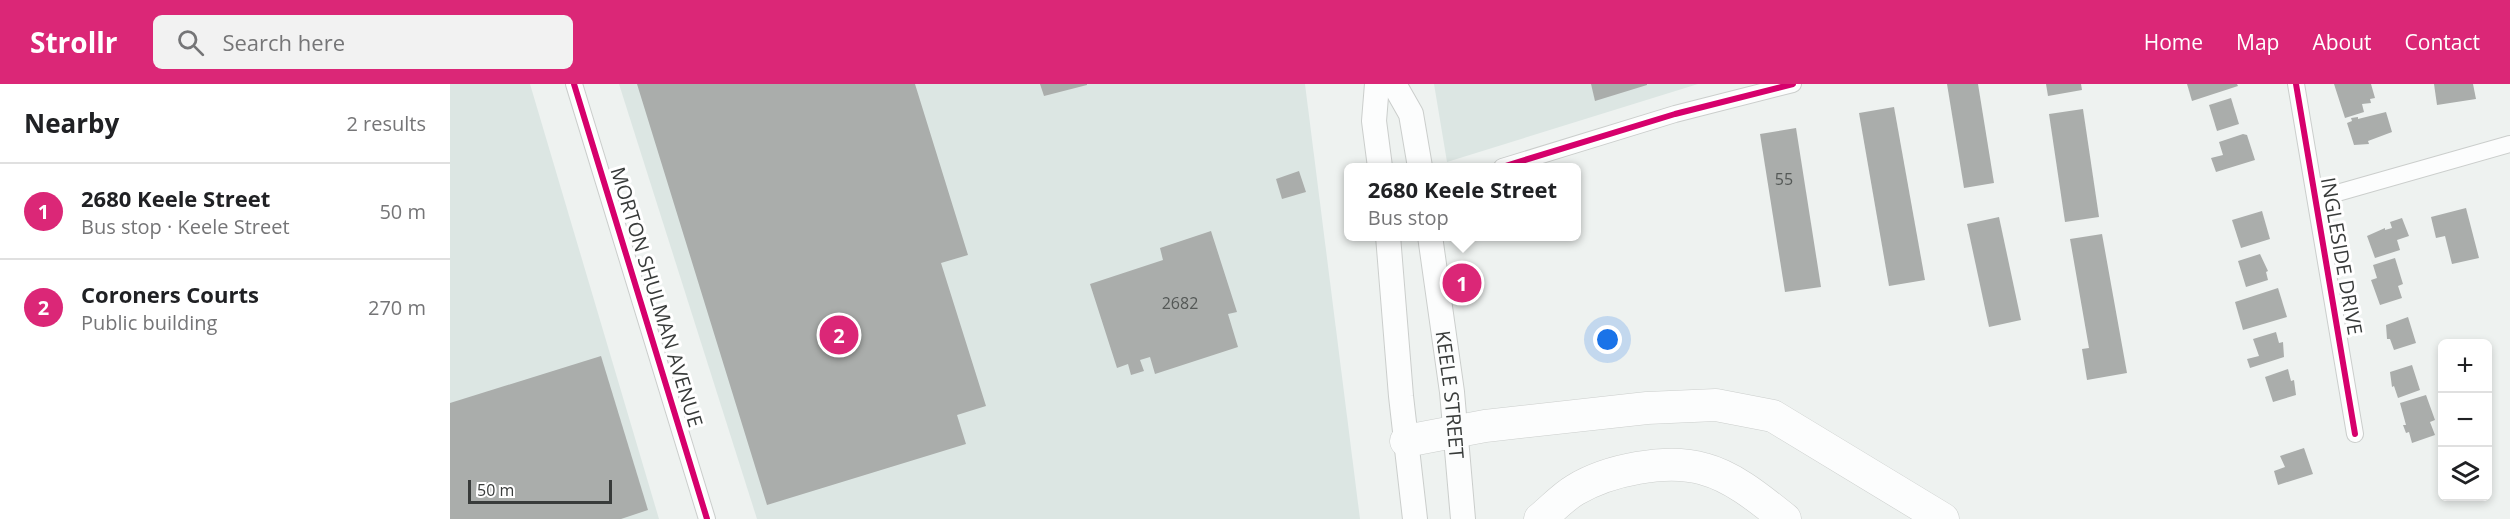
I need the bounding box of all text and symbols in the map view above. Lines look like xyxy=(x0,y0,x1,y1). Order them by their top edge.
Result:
search box xyxy=(153,15,573,69)
text: Strollr xyxy=(30,23,117,61)
icon: search xyxy=(174,26,207,59)
text: Search here xyxy=(222,27,345,57)
text: Home xyxy=(2144,28,2203,56)
text: Map xyxy=(2236,28,2279,56)
text: About xyxy=(2312,28,2372,56)
text: Contact xyxy=(2405,28,2480,56)
text: Nearby xyxy=(24,105,119,141)
text: 2 results xyxy=(346,110,426,137)
popup xyxy=(1344,163,1581,241)
street label: MORTON SHULMAN AVENUE xyxy=(605,164,709,430)
house number: 55 xyxy=(1775,168,1793,190)
text: 2680 Keele Street xyxy=(1368,174,1557,204)
street label: INGLESIDE DRIVE xyxy=(2315,175,2369,337)
text: 2680 Keele Street xyxy=(81,183,270,213)
text: 1 xyxy=(38,198,49,225)
text: 50 m xyxy=(379,198,426,225)
text: Bus stop xyxy=(1368,204,1449,231)
text: Bus stop · Keele Street xyxy=(81,213,290,240)
pin: 1 xyxy=(1442,260,1482,306)
text: Coroners Courts xyxy=(81,279,259,309)
house number: 2682 xyxy=(1162,292,1198,314)
text: 2 xyxy=(38,294,49,321)
text: 270 m xyxy=(368,294,426,321)
text: Public building xyxy=(81,309,217,336)
pin: 2 xyxy=(820,312,858,358)
your location xyxy=(1593,325,1622,354)
street label: KEELE STREET xyxy=(1430,329,1471,460)
map controls xyxy=(2438,339,2492,501)
button: + xyxy=(2438,339,2492,393)
button: − xyxy=(2438,393,2492,447)
button: layers xyxy=(2438,447,2492,501)
scale bar xyxy=(468,477,612,504)
text: 50 m xyxy=(477,479,514,501)

